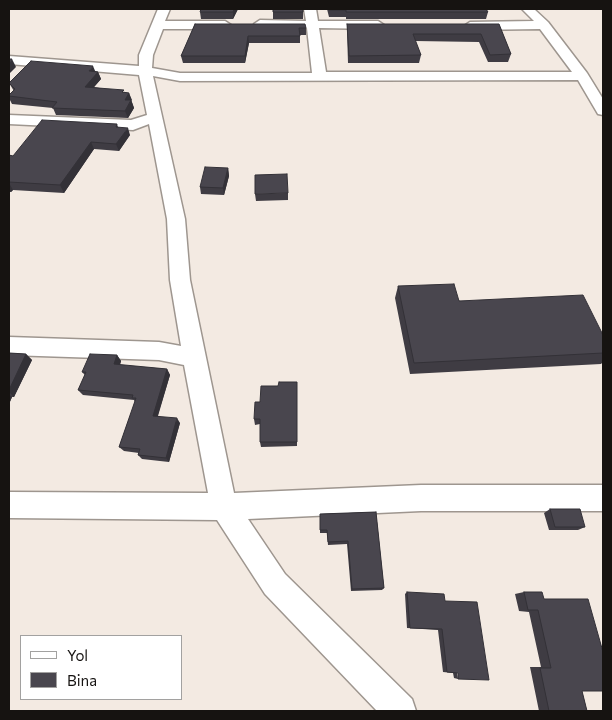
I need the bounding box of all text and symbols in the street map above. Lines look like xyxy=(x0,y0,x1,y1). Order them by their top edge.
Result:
legend xyxy=(20,635,182,700)
text: Yol xyxy=(67,646,88,664)
text: Bina xyxy=(67,671,97,689)

